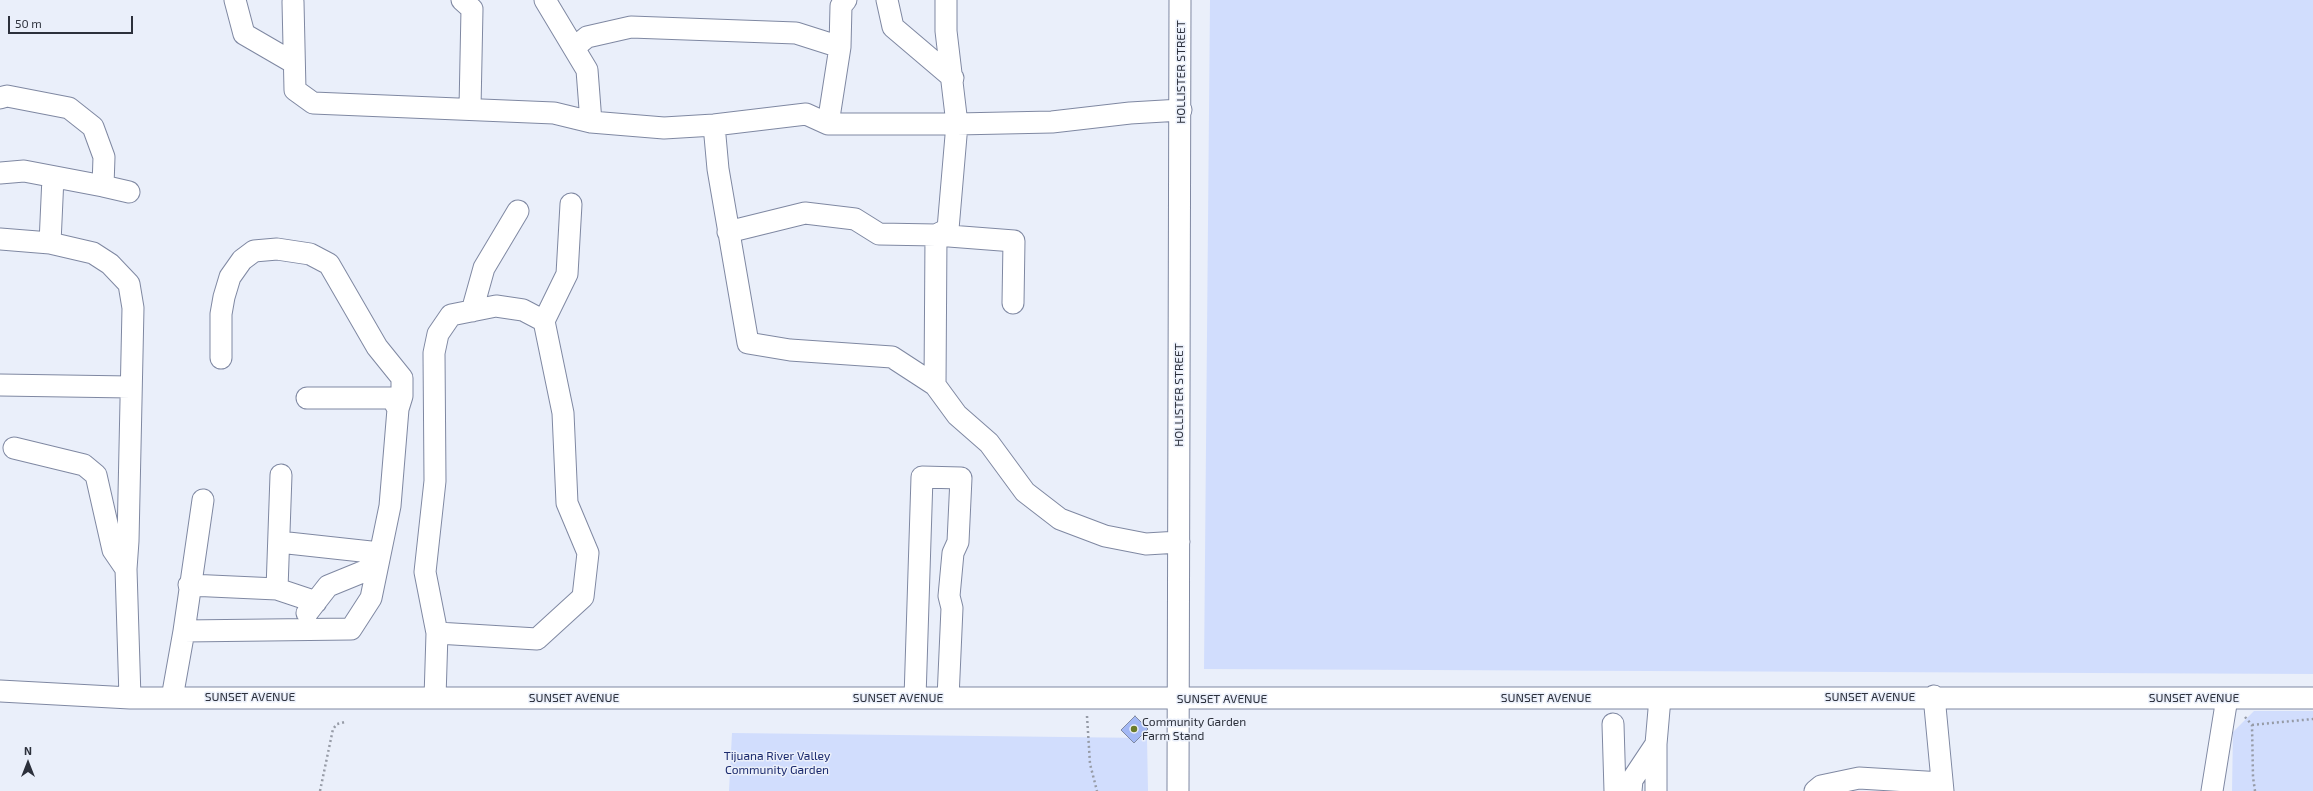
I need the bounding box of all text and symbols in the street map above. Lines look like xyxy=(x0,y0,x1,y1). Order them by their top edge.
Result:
scale bar xyxy=(10,8,135,34)
text: 50 m xyxy=(15,16,42,30)
street label: HOLLISTER STREET xyxy=(1174,20,1188,124)
street label: HOLLISTER STREET xyxy=(1172,343,1186,447)
street label: SUNSET AVENUE xyxy=(205,690,295,704)
street label: SUNSET AVENUE xyxy=(1825,690,1915,704)
street label: SUNSET AVENUE xyxy=(529,691,619,705)
street label: SUNSET AVENUE xyxy=(853,691,943,705)
street label: SUNSET AVENUE xyxy=(1501,691,1591,705)
street label: SUNSET AVENUE xyxy=(2149,691,2239,705)
street label: SUNSET AVENUE xyxy=(1177,692,1267,706)
place label: Community Garden Farm Stand xyxy=(1142,715,1246,743)
marker: Community Garden Farm Stand xyxy=(1129,724,1139,734)
north arrow xyxy=(8,743,48,783)
text: N xyxy=(24,744,32,757)
park label: Tijuana River Valley Community Garden xyxy=(724,749,830,777)

